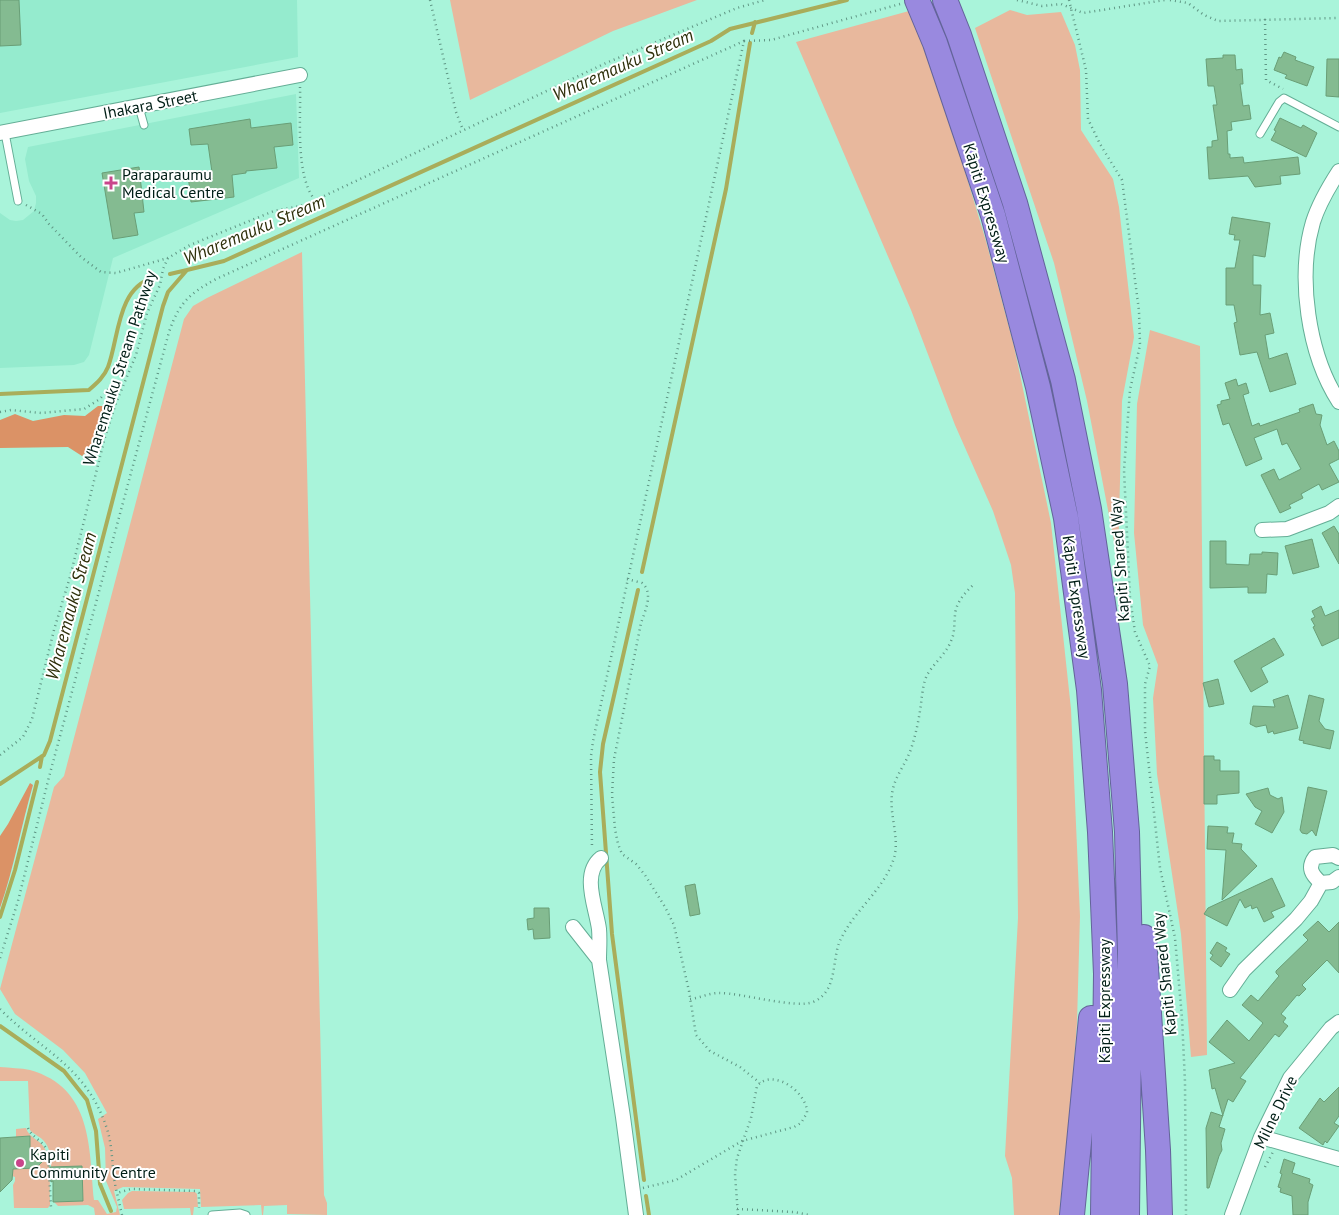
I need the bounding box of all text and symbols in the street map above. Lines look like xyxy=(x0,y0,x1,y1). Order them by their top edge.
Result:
water label: Wharemauku Stream xyxy=(549,23,697,106)
street label: Ihakara Street xyxy=(101,85,199,123)
street label: Kāpiti Expressway xyxy=(959,141,1015,266)
place label: Paraparaumu Medical Centre xyxy=(122,164,224,202)
marker: Paraparaumu Medical Centre xyxy=(104,176,118,190)
water label: Wharemauku Stream xyxy=(179,189,328,270)
street label: Wharemauku Stream Pathway xyxy=(78,267,160,468)
street label: Kapiti Shared Way xyxy=(1105,497,1133,622)
water label: Wharemauku Stream xyxy=(40,529,101,682)
street label: Kāpiti Expressway xyxy=(1058,534,1096,660)
street label: Kapiti Shared Way xyxy=(1148,911,1180,1036)
street label: Kāpiti Expressway xyxy=(1094,938,1114,1063)
street label: Milne Drive xyxy=(1249,1072,1301,1152)
place label: Kapiti Community Centre xyxy=(30,1144,156,1182)
marker: Kapiti Community Centre xyxy=(14,1157,26,1169)

